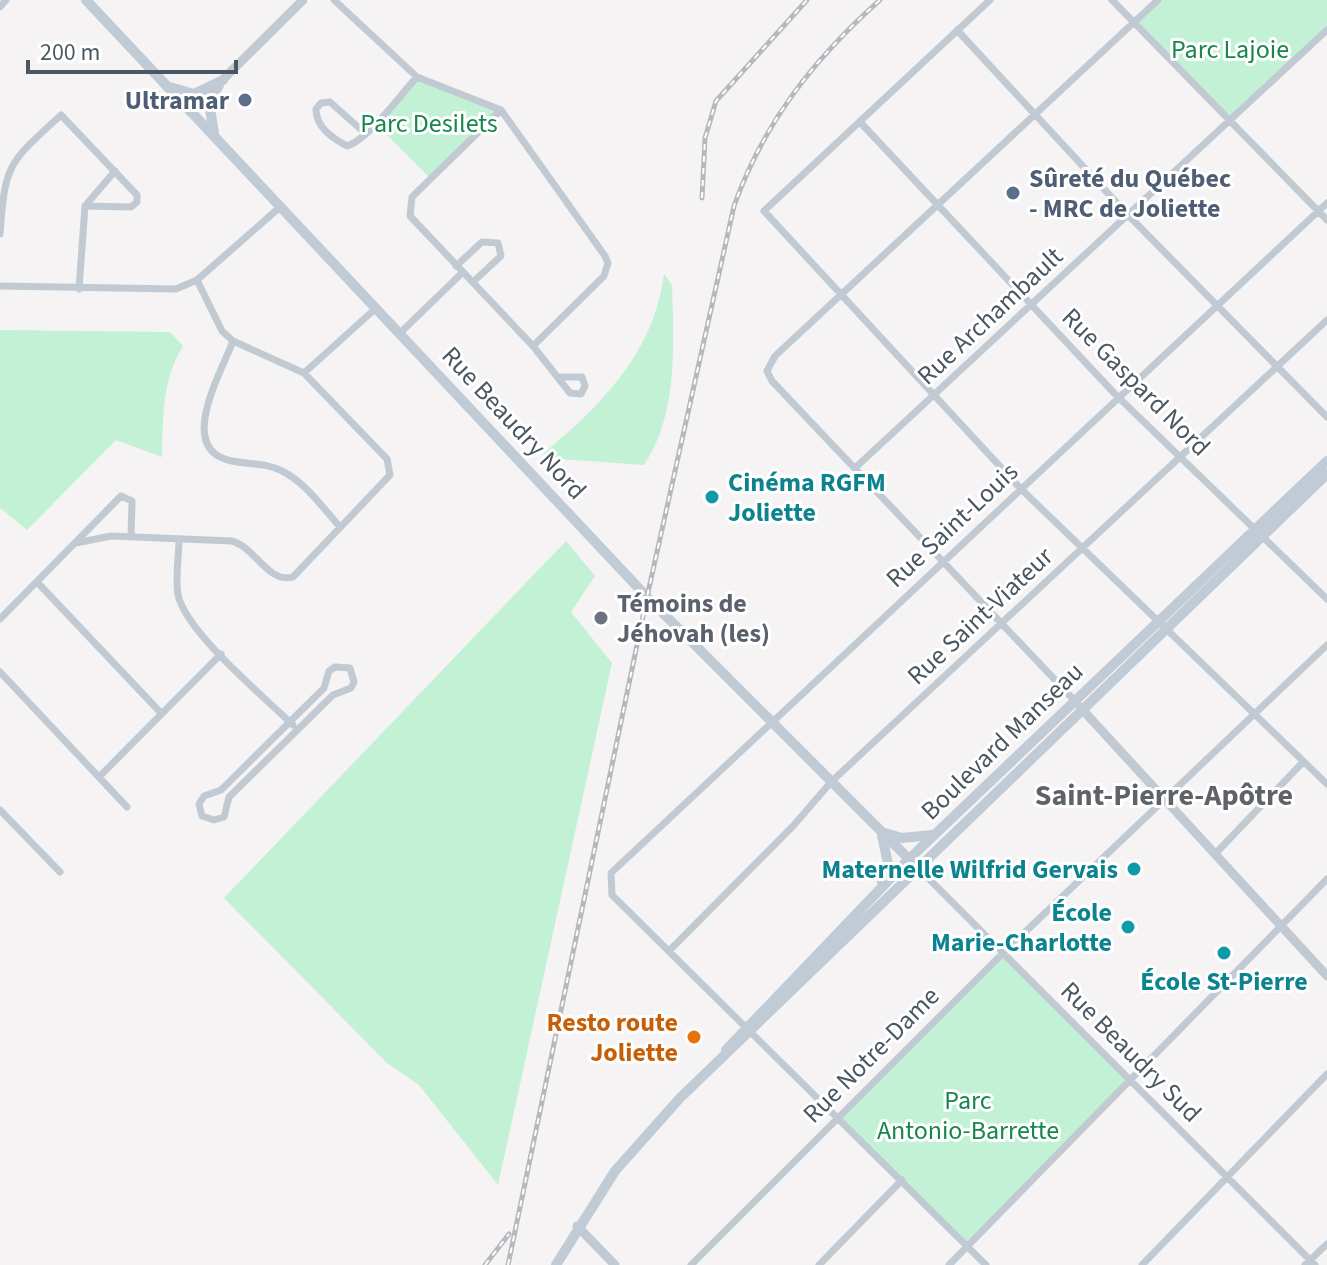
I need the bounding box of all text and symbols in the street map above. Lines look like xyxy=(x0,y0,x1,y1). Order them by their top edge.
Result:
scale bar xyxy=(28,24,236,74)
park label: Parc Lajoie xyxy=(1171,31,1289,68)
text: 200 m xyxy=(40,35,100,70)
place label: Ultramar xyxy=(125,82,230,119)
marker: Ultramar xyxy=(236,91,254,109)
park label: Parc Desilets xyxy=(360,105,498,142)
place label: Sûreté du Québec - MRC de Joliette xyxy=(1029,160,1231,227)
marker: Sûreté du Québec - MRC de Joliette xyxy=(1004,184,1022,202)
street label: Rue Archambault xyxy=(909,238,1071,393)
street label: Rue Gaspard Nord xyxy=(1053,299,1219,465)
street label: Rue Beaudry Nord xyxy=(433,338,595,508)
street label: Rue Saint-Louis xyxy=(878,454,1026,596)
place label: Cinéma RGFM Joliette xyxy=(728,464,886,531)
marker: Cinéma RGFM Joliette xyxy=(703,488,721,506)
street label: Rue Saint-Viateur xyxy=(899,538,1062,693)
place label: Témoins de Jéhovah (les) xyxy=(617,585,770,652)
marker: Témoins de Jéhovah (les) xyxy=(592,609,610,627)
street label: Boulevard Manseau xyxy=(912,654,1092,828)
district label: Saint-Pierre-Apôtre xyxy=(1035,774,1293,817)
place label: Maternelle Wilfrid Gervais xyxy=(821,851,1118,888)
marker: Maternelle Wilfrid Gervais xyxy=(1125,860,1143,878)
place label: École Marie-Charlotte xyxy=(931,894,1112,961)
marker: École Marie-Charlotte xyxy=(1119,918,1137,936)
marker: École St-Pierre xyxy=(1215,944,1233,962)
place label: École St-Pierre xyxy=(1140,963,1308,1000)
street label: Rue Beaudry Sud xyxy=(1052,973,1210,1131)
street label: Rue Notre-Dame xyxy=(794,978,948,1132)
place label: Resto route Joliette xyxy=(547,1004,678,1071)
marker: Resto route Joliette xyxy=(685,1028,703,1046)
park label: Parc Antonio-Barrette xyxy=(877,1082,1059,1149)

